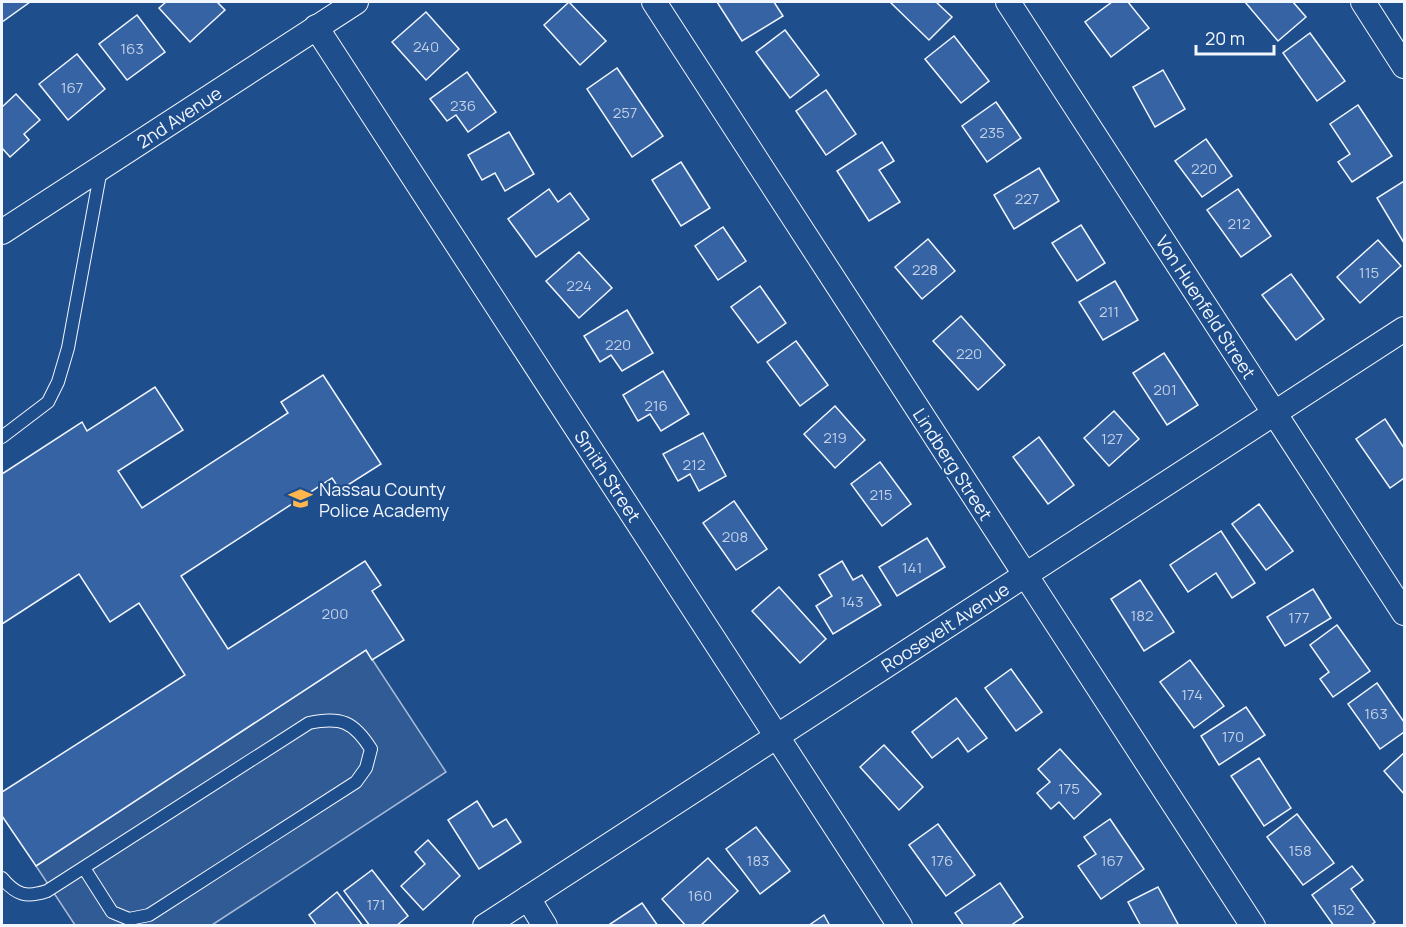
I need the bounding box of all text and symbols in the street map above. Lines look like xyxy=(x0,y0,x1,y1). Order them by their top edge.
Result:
scale bar xyxy=(1196,18,1274,56)
text: 20 m xyxy=(1205,26,1245,50)
house number: 240 xyxy=(413,36,439,57)
house number: 163 xyxy=(120,38,144,59)
house number: 167 xyxy=(61,77,83,98)
street label: 2nd Avenue xyxy=(132,81,226,153)
house number: 236 xyxy=(450,95,476,116)
house number: 257 xyxy=(613,102,637,123)
house number: 235 xyxy=(979,122,1005,143)
house number: 220 xyxy=(1191,158,1217,179)
house number: 227 xyxy=(1015,188,1039,209)
house number: 212 xyxy=(1228,213,1250,234)
street label: Von Huenfeld Street xyxy=(1151,231,1261,383)
house number: 228 xyxy=(912,259,938,280)
house number: 115 xyxy=(1359,262,1379,283)
house number: 224 xyxy=(566,275,592,296)
house number: 211 xyxy=(1099,301,1119,322)
house number: 220 xyxy=(605,334,631,355)
house number: 220 xyxy=(956,343,982,364)
house number: 201 xyxy=(1153,379,1177,400)
house number: 216 xyxy=(644,395,668,416)
street label: Lindberg Street xyxy=(908,403,998,525)
street label: Smith Street xyxy=(569,425,647,527)
house number: 219 xyxy=(823,427,847,448)
house number: 127 xyxy=(1101,428,1123,449)
house number: 212 xyxy=(683,454,705,475)
place label: Nassau County Police Academy xyxy=(319,477,450,522)
house number: 215 xyxy=(869,484,893,505)
school or university icon: Nassau County Police Academy xyxy=(288,486,314,512)
house number: 208 xyxy=(722,526,748,547)
house number: 141 xyxy=(902,557,922,578)
street label: Roosevelt Avenue xyxy=(876,577,1014,677)
house number: 143 xyxy=(841,591,864,612)
house number: 200 xyxy=(322,603,348,624)
house number: 182 xyxy=(1130,605,1154,626)
house number: 177 xyxy=(1288,607,1310,628)
house number: 174 xyxy=(1181,684,1203,705)
house number: 163 xyxy=(1364,703,1388,724)
house number: 170 xyxy=(1222,726,1244,747)
house number: 175 xyxy=(1058,778,1080,799)
house number: 158 xyxy=(1288,840,1312,861)
house number: 183 xyxy=(747,850,769,871)
house number: 176 xyxy=(931,850,953,871)
house number: 167 xyxy=(1101,850,1123,871)
house number: 160 xyxy=(688,885,712,906)
house number: 171 xyxy=(366,894,386,915)
house number: 152 xyxy=(1332,899,1354,920)

